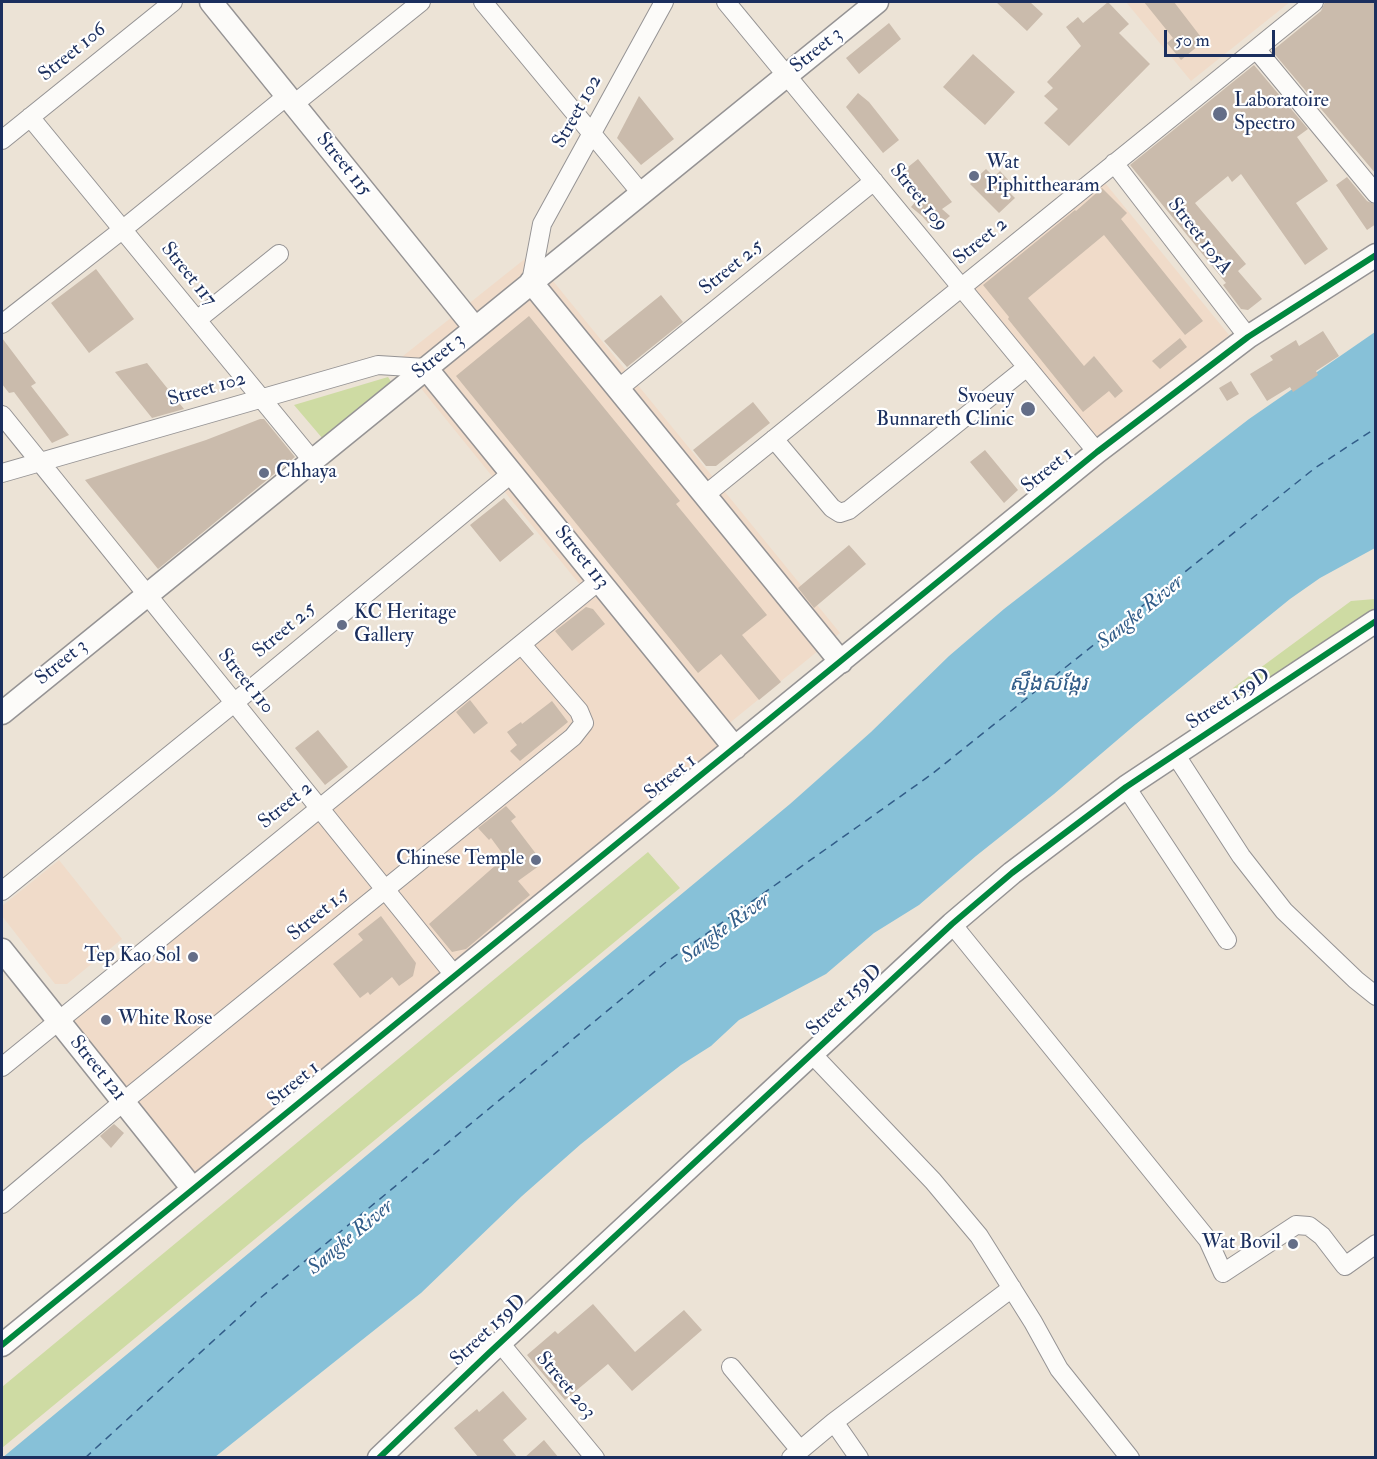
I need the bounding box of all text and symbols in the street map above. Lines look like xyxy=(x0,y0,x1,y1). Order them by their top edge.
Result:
scale bar xyxy=(1167,18,1278,56)
street label: Street 106 xyxy=(34,19,112,87)
street label: Street 3 xyxy=(786,23,848,79)
text: 50 m xyxy=(1175,29,1210,52)
street label: Street 102 xyxy=(548,71,608,153)
place label: Laboratoire Spectro xyxy=(1234,90,1329,137)
marker: Laboratoire Spectro xyxy=(1211,105,1229,123)
street label: Street 115 xyxy=(310,128,376,202)
place label: Wat Piphitthearam xyxy=(986,152,1100,199)
street label: Street 109 xyxy=(884,159,952,237)
marker: Wat Piphitthearam xyxy=(967,169,981,183)
street label: Street 105A xyxy=(1161,194,1237,280)
street label: Street 2 xyxy=(949,213,1013,271)
street label: Street 2.5 xyxy=(695,235,769,301)
street label: Street 117 xyxy=(155,238,221,312)
street label: Street 3 xyxy=(408,329,470,385)
street label: Street 102 xyxy=(165,367,249,413)
place label: Svoeuy Bunnareth Clinic xyxy=(876,386,1014,433)
marker: Svoeuy Bunnareth Clinic xyxy=(1019,400,1037,418)
street label: Street 1 xyxy=(1017,443,1079,499)
place label: Chhaya xyxy=(276,461,337,485)
marker: Chhaya xyxy=(257,466,271,480)
street label: Street 113 xyxy=(548,522,614,594)
water label: Sangke River xyxy=(1093,570,1189,656)
street label: Street 2.5 xyxy=(249,598,321,664)
place label: KC Heritage Gallery xyxy=(354,602,456,649)
marker: KC Heritage Gallery xyxy=(335,618,349,632)
street label: Street 3 xyxy=(31,635,93,691)
street label: Street 110 xyxy=(212,645,278,719)
street label: Street 159D xyxy=(1183,664,1275,736)
water label: ស្ទឹងសង្កែរ xyxy=(1009,672,1087,698)
street label: Street 1 xyxy=(640,750,702,806)
street label: Street 2 xyxy=(254,777,318,835)
place label: Chinese Temple xyxy=(396,848,524,872)
marker: Chinese Temple xyxy=(529,853,543,867)
street label: Street 1.5 xyxy=(284,883,354,947)
water label: Sangke River xyxy=(676,888,776,970)
place label: Tep Kao Sol xyxy=(84,945,181,969)
marker: Tep Kao Sol xyxy=(186,950,200,964)
street label: Street 159D xyxy=(802,960,888,1042)
place label: White Rose xyxy=(118,1008,212,1032)
marker: White Rose xyxy=(99,1013,113,1027)
street label: Street 121 xyxy=(64,1032,130,1106)
street label: Street 1 xyxy=(263,1057,325,1113)
water label: Sangke River xyxy=(303,1195,399,1281)
place label: Wat Bovil xyxy=(1202,1232,1281,1256)
marker: Wat Bovil xyxy=(1286,1237,1300,1251)
street label: Street 159D xyxy=(446,1290,532,1372)
street label: Street 203 xyxy=(530,1347,600,1425)

